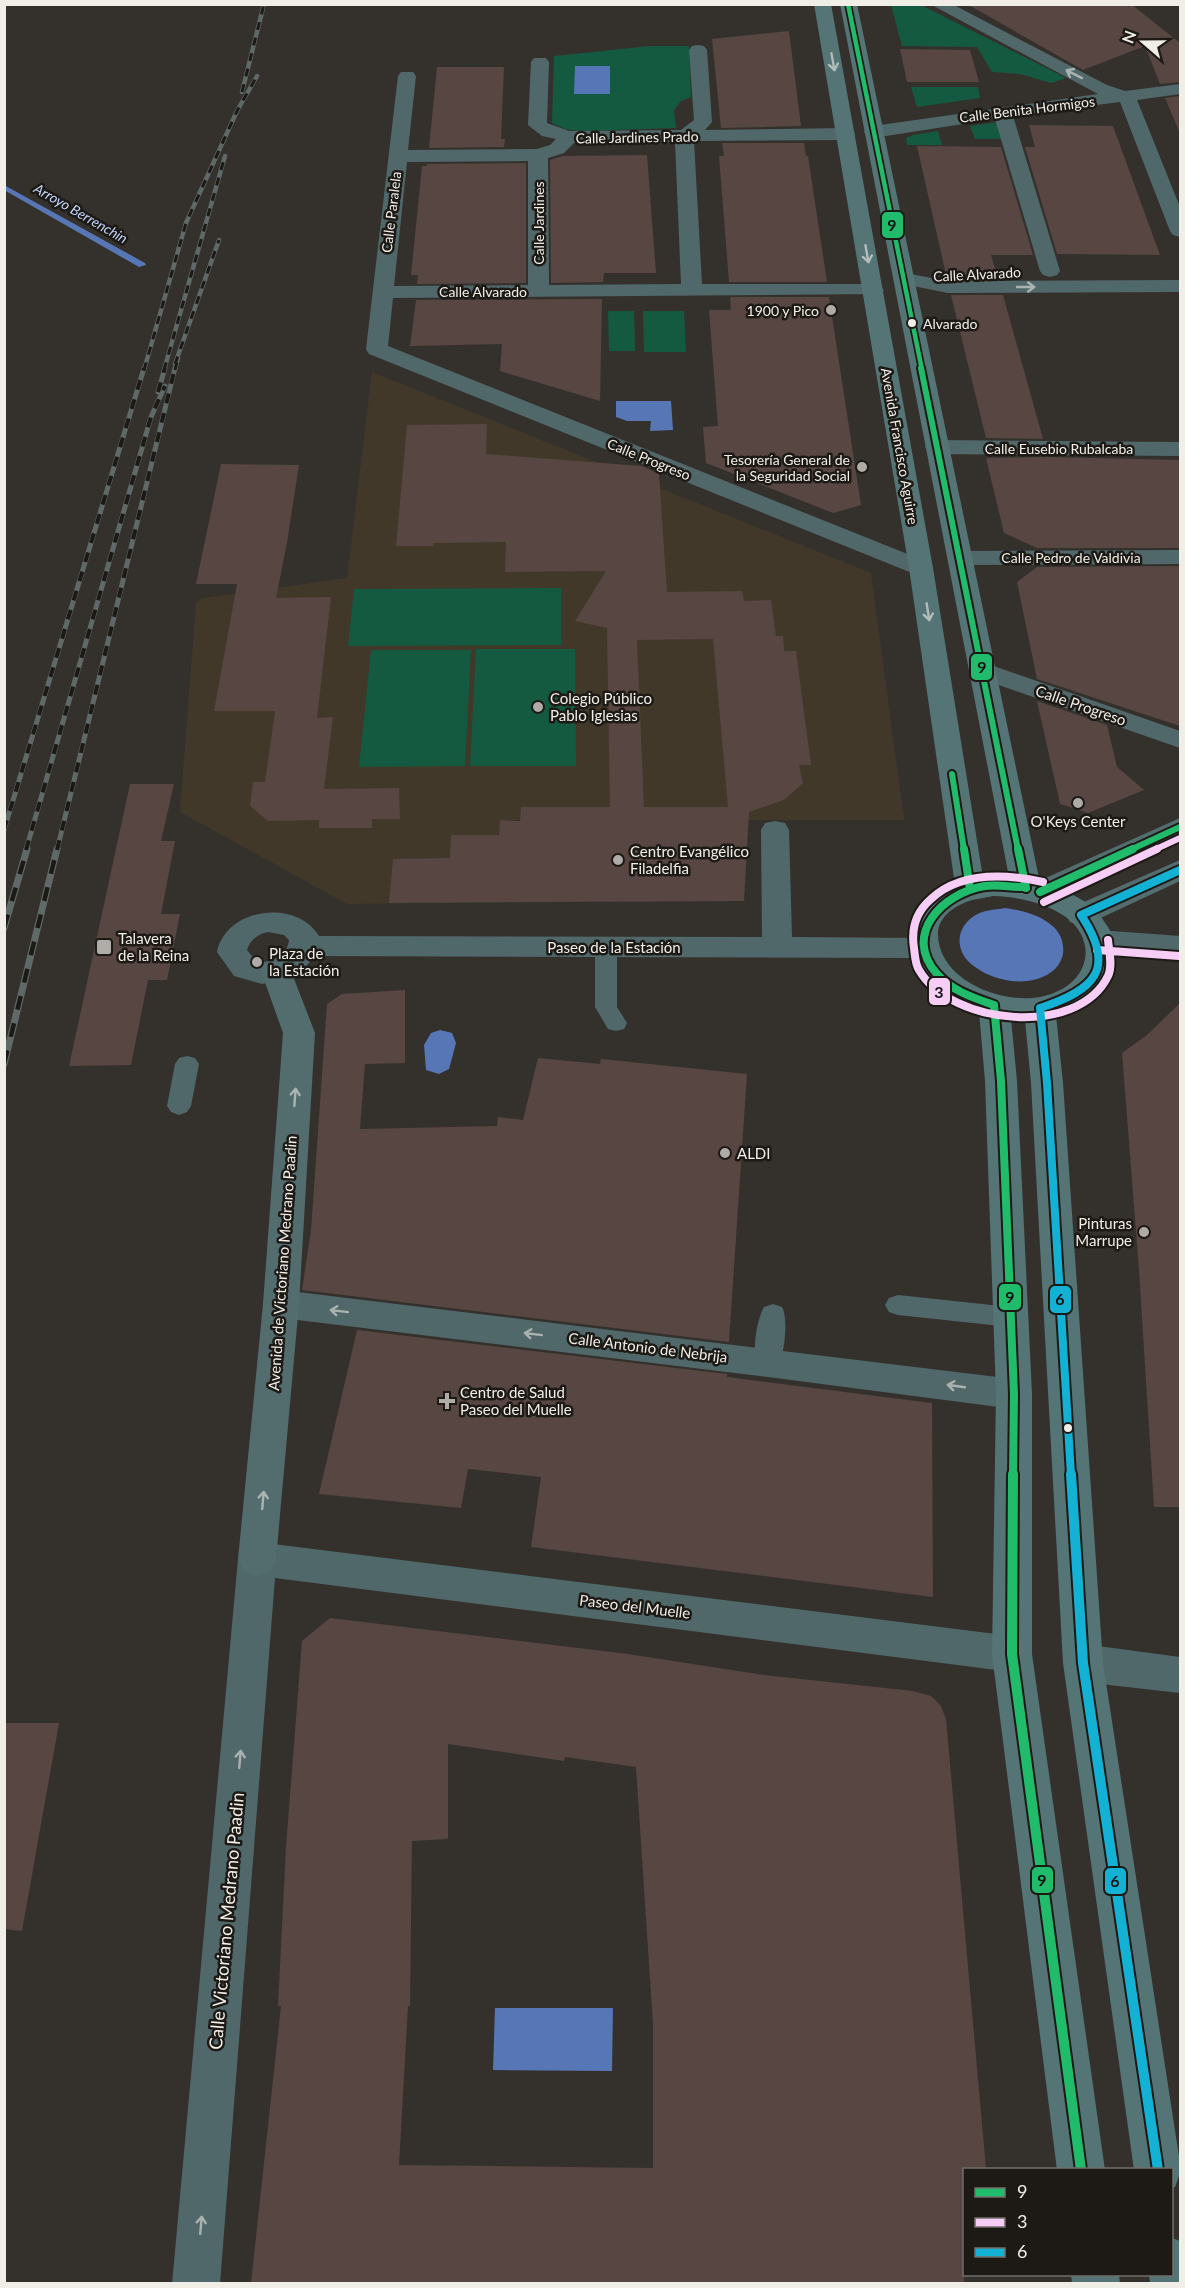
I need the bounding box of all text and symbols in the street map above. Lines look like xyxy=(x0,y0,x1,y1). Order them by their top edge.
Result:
north arrow xyxy=(1113,12,1173,72)
text: N xyxy=(1117,28,1139,46)
one-way arrow xyxy=(828,52,839,71)
one-way arrow xyxy=(1065,68,1083,80)
street label: Calle Benita Hormigos xyxy=(958,92,1096,126)
street label: Calle Jardines Prado xyxy=(575,127,699,147)
street label: Calle Paralela xyxy=(378,170,404,254)
water label: Arroyo Berrenchin xyxy=(30,179,131,247)
street label: Calle Jardines xyxy=(530,181,547,265)
line badge: 9 xyxy=(881,211,904,239)
text: 9 xyxy=(887,215,897,234)
one-way arrow xyxy=(862,244,873,263)
street label: Calle Alvarado xyxy=(933,263,1021,285)
one-way arrow xyxy=(1015,281,1035,293)
street label: Calle Alvarado xyxy=(439,283,527,300)
place label: 1900 y Pico xyxy=(747,302,819,319)
marker: 1900 y Pico xyxy=(824,303,838,317)
place label: Alvarado xyxy=(923,315,978,332)
marker: Alvarado xyxy=(906,317,918,329)
street label: Avenida Francisco Aguirre xyxy=(878,366,922,526)
street label: Calle Progreso xyxy=(605,435,693,483)
street label: Calle Eusebio Rubalcaba xyxy=(985,440,1133,457)
place label: Tesorería General de la Seguridad Social xyxy=(724,451,850,484)
marker: Tesorería General de la Seguridad Social xyxy=(855,460,869,474)
street label: Calle Pedro de Valdivia xyxy=(1001,549,1141,566)
one-way arrow xyxy=(922,602,933,621)
line badge: 9 xyxy=(970,653,993,681)
text: 9 xyxy=(977,657,987,676)
street label: Calle Progreso xyxy=(1033,681,1129,729)
place label: Colegio Público Pablo Iglesias xyxy=(550,689,652,724)
marker: Colegio Público Pablo Iglesias xyxy=(531,700,545,714)
marker: O'Keys Center xyxy=(1071,796,1085,810)
place label: O'Keys Center xyxy=(1031,812,1126,830)
place label: Centro Evangélico Filadelfia xyxy=(630,842,749,877)
marker: Centro Evangélico Filadelfia xyxy=(611,853,625,867)
place label: Talavera de la Reina xyxy=(118,929,189,964)
marker: Talavera de la Reina xyxy=(95,938,113,956)
street label: Paseo de la Estación xyxy=(547,938,681,956)
place label: Plaza de la Estación xyxy=(269,944,339,979)
marker: Plaza de la Estación xyxy=(250,955,264,969)
line badge: 3 xyxy=(928,977,951,1006)
text: 3 xyxy=(934,982,944,1001)
one-way arrow xyxy=(289,1087,300,1107)
street label: Avenida de Victoriano Medrano Paadin xyxy=(264,1135,300,1391)
place label: ALDI xyxy=(737,1144,770,1162)
marker: ALDI xyxy=(718,1146,732,1160)
place label: Pinturas Marrupe xyxy=(1075,1214,1132,1249)
marker: Pinturas Marrupe xyxy=(1137,1225,1151,1239)
line badge: 9 xyxy=(998,1283,1022,1311)
line badge: 6 xyxy=(1049,1285,1072,1314)
text: 9 xyxy=(1005,1287,1015,1306)
text: 6 xyxy=(1055,1289,1065,1308)
one-way arrow xyxy=(330,1305,350,1316)
one-way arrow xyxy=(524,1328,544,1339)
street label: Calle Antonio de Nebrija xyxy=(567,1328,729,1366)
one-way arrow xyxy=(946,1381,966,1392)
place label: Centro de Salud Paseo del Muelle xyxy=(460,1383,572,1418)
marker: Centro de Salud Paseo del Muelle xyxy=(438,1392,456,1410)
unlabelled marker xyxy=(1062,1422,1074,1434)
one-way arrow xyxy=(258,1491,269,1511)
street label: Paseo del Muelle xyxy=(578,1590,692,1622)
one-way arrow xyxy=(235,1749,246,1769)
street label: Calle Victoriano Medrano Paadin xyxy=(204,1791,248,2051)
line badge: 9 xyxy=(1031,1866,1054,1894)
line badge: 6 xyxy=(1104,1867,1127,1895)
text: 9 xyxy=(1037,1870,1047,1889)
text: 6 xyxy=(1110,1871,1120,1890)
legend xyxy=(963,2168,1173,2276)
text: 9 xyxy=(1017,2180,1027,2202)
text: 3 xyxy=(1017,2210,1027,2232)
one-way arrow xyxy=(195,2216,206,2236)
text: 6 xyxy=(1017,2240,1027,2262)

